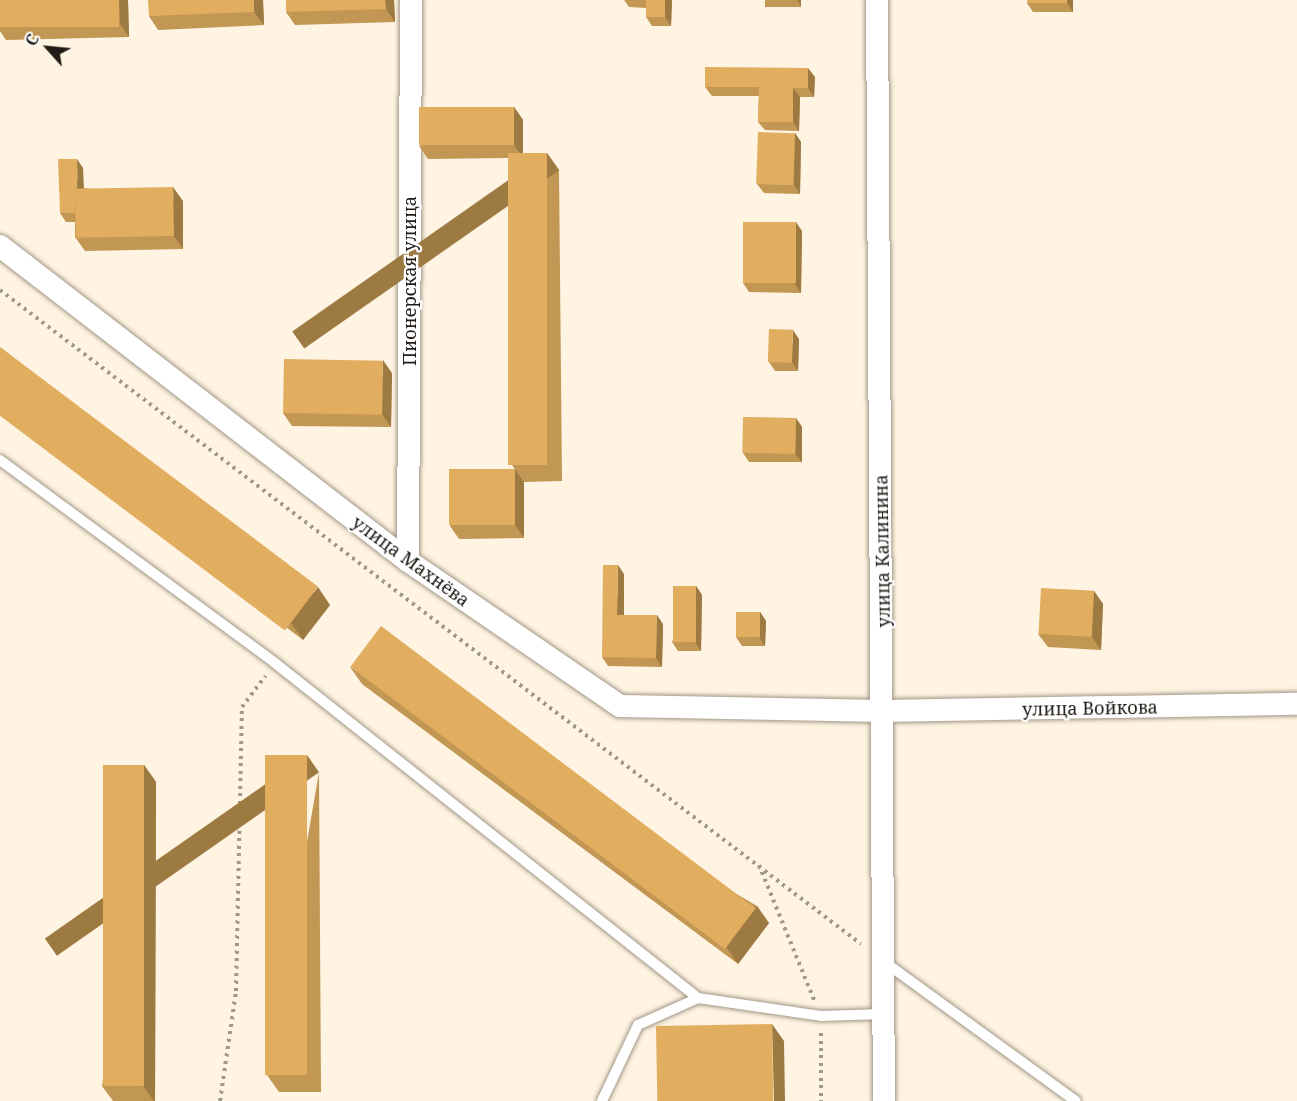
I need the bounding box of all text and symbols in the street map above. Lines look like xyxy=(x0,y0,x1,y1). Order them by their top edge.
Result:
north arrow xyxy=(18,18,78,78)
text: С xyxy=(20,30,44,50)
street label: Пионерская улица xyxy=(398,196,420,366)
street label: улица Калинина xyxy=(870,474,894,628)
street label: улица Махнёва xyxy=(348,511,474,611)
street label: улица Войкова xyxy=(1022,696,1158,720)

